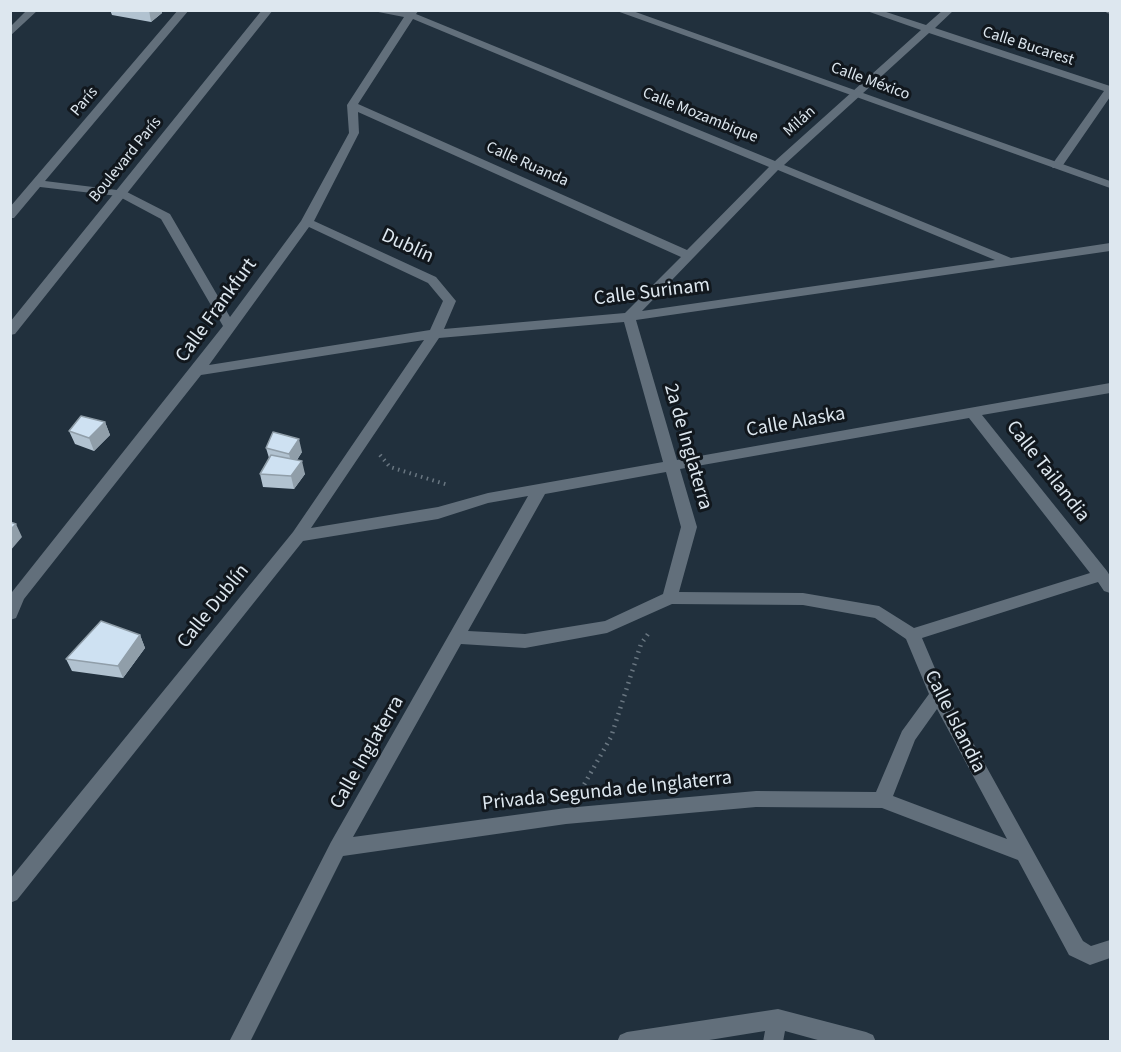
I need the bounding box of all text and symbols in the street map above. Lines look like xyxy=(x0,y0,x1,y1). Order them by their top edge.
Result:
street label: Calle Bucarest xyxy=(980,23,1076,71)
street label: Calle México xyxy=(828,59,912,105)
street label: París xyxy=(67,83,103,121)
street label: Calle Mozambique xyxy=(639,84,761,148)
street label: Milán xyxy=(780,103,820,141)
street label: Boulevard París xyxy=(86,113,166,207)
street label: Calle Ruanda xyxy=(483,138,571,192)
street label: Dublín xyxy=(377,224,437,270)
street label: Calle Frankfurt xyxy=(171,254,263,368)
street label: Calle Surinam xyxy=(593,274,711,312)
street label: 2a de Inglaterra xyxy=(658,381,716,513)
street label: Calle Alaska xyxy=(745,403,847,443)
street label: Calle Tailandia xyxy=(1000,417,1094,527)
street label: Calle Dublín xyxy=(173,560,255,654)
street label: Calle Islandia xyxy=(918,667,990,777)
street label: Calle Inglaterra xyxy=(326,692,410,814)
street label: Privada Segunda de Inglaterra xyxy=(481,767,733,817)

